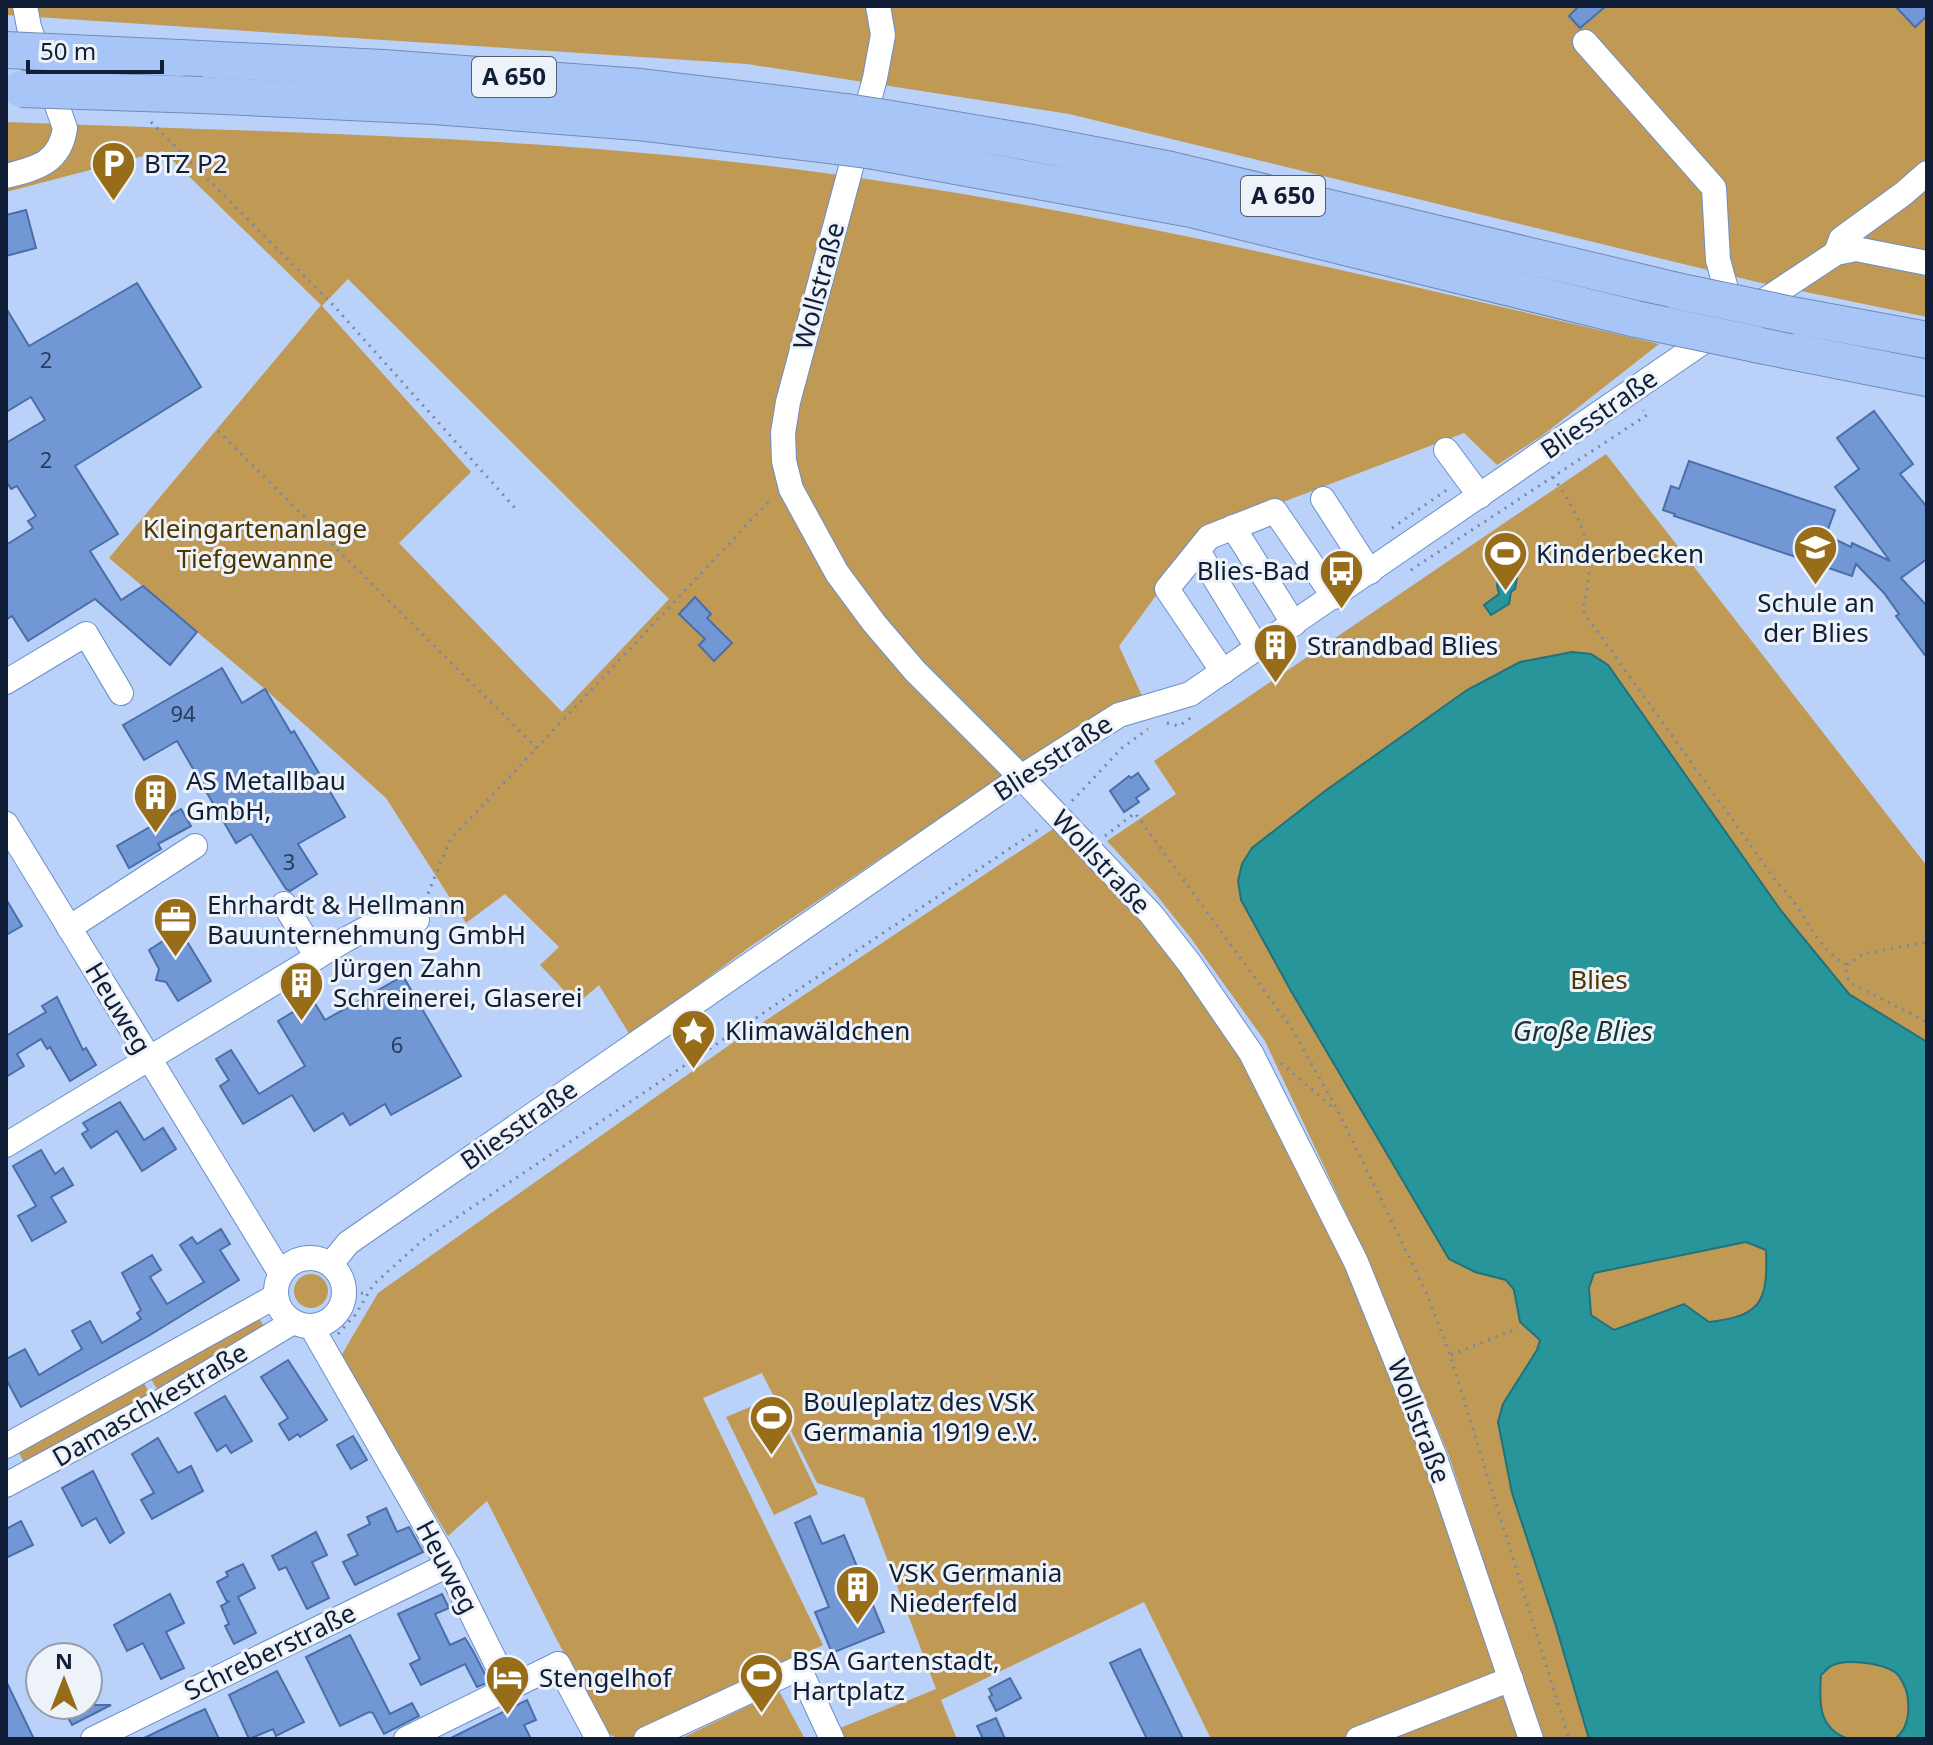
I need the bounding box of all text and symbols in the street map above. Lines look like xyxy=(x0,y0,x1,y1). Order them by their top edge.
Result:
scale bar xyxy=(28,24,162,74)
text: 50 m xyxy=(40,34,96,67)
road number: A 650 xyxy=(472,57,556,97)
parking icon: BTZ P2 xyxy=(89,140,137,203)
place label: BTZ P2 xyxy=(144,145,228,181)
road number: A 650 xyxy=(1241,176,1325,216)
street label: Wollstraße xyxy=(784,218,852,353)
house number: 2 xyxy=(40,344,52,374)
street label: Bliesstraße xyxy=(1533,360,1664,467)
house number: 2 xyxy=(40,444,52,474)
park label: Kleingartenanlage Tiefgewanne xyxy=(143,510,367,576)
school or university icon: Schule an der Blies xyxy=(1792,524,1840,587)
sports icon: Kinderbecken xyxy=(1481,530,1529,593)
place label: Kinderbecken xyxy=(1536,535,1704,571)
bus stop icon: Blies-Bad xyxy=(1317,547,1365,610)
place label: Blies-Bad xyxy=(1197,552,1310,588)
place label: Schule an der Blies xyxy=(1757,584,1875,650)
building icon: Strandbad Blies xyxy=(1252,622,1300,685)
place label: Strandbad Blies xyxy=(1307,627,1498,663)
house number: 94 xyxy=(170,698,196,728)
street label: Bliesstraße xyxy=(986,705,1119,809)
place label: AS Metallbau GmbH, xyxy=(186,762,346,828)
building icon: AS Metallbau GmbH, xyxy=(131,772,179,835)
street label: Wollstraße xyxy=(1044,801,1159,921)
house number: 3 xyxy=(283,846,295,876)
place label: Ehrhardt & Hellmann Bauunternehmung GmbH xyxy=(207,886,526,952)
office icon: Ehrhardt & Hellmann Bauunternehmung GmbH xyxy=(152,896,200,959)
place label: Jürgen Zahn Schreinerei, Glaserei xyxy=(330,949,582,1015)
street label: Heuweg xyxy=(77,955,160,1060)
building icon: Jürgen Zahn Schreinerei, Glaserei xyxy=(278,959,326,1022)
park label: Blies xyxy=(1570,961,1628,997)
place icon: Klimawäldchen xyxy=(670,1007,718,1070)
water label: Große Blies xyxy=(1513,1011,1653,1049)
place label: Klimawäldchen xyxy=(725,1012,910,1048)
house number: 6 xyxy=(391,1029,403,1059)
street label: Bliesstraße xyxy=(453,1071,584,1178)
street label: Damaschkestraße xyxy=(45,1334,254,1475)
street label: Wollstraße xyxy=(1380,1353,1460,1488)
place label: Bouleplatz des VSK Germania 1919 e.V. xyxy=(803,1383,1038,1449)
sports icon: Bouleplatz des VSK Germania 1919 e.V. xyxy=(748,1393,796,1456)
street label: Heuweg xyxy=(408,1513,488,1620)
place label: VSK Germania Niederfeld xyxy=(889,1554,1062,1620)
building icon: VSK Germania Niederfeld xyxy=(834,1564,882,1627)
street label: Schreberstraße xyxy=(178,1594,361,1708)
north arrow xyxy=(24,1641,104,1721)
place label: BSA Gartenstadt, Hartplatz xyxy=(792,1642,1000,1708)
text: N xyxy=(55,1645,73,1675)
sports icon: BSA Gartenstadt, Hartplatz xyxy=(737,1652,785,1715)
hotel icon: Stengelhof xyxy=(484,1654,532,1717)
place label: Stengelhof xyxy=(539,1659,674,1695)

